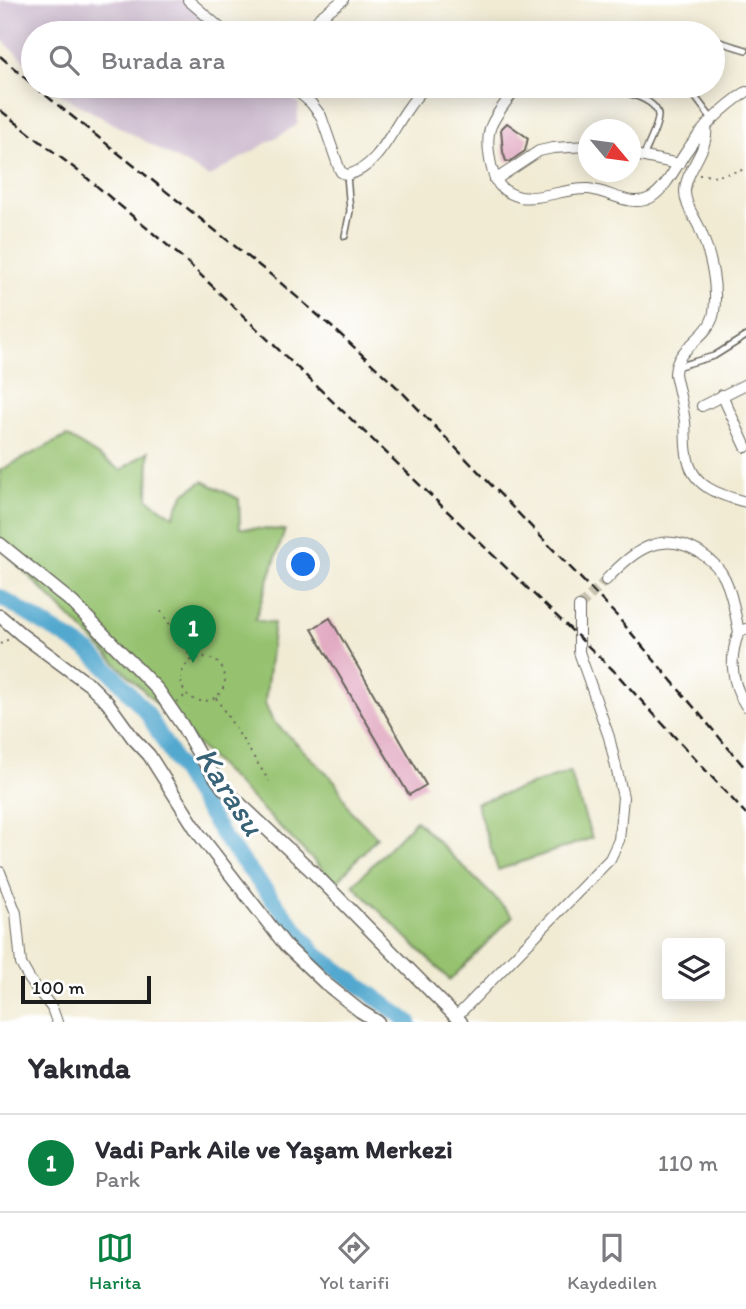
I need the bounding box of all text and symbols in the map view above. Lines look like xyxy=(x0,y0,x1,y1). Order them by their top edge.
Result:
search box xyxy=(21,21,725,98)
icon: search xyxy=(45,41,83,79)
text: Burada ara xyxy=(101,44,225,76)
north arrow xyxy=(578,119,641,182)
your location xyxy=(286,547,320,581)
pin: 1 xyxy=(170,605,216,663)
water label: Karasu xyxy=(187,740,273,843)
map controls xyxy=(662,938,725,1001)
button: layers xyxy=(662,938,725,1001)
scale bar xyxy=(21,973,150,1005)
text: 100 m xyxy=(32,976,84,999)
text: Yakında xyxy=(28,1049,130,1086)
text: Vadi Park Aile ve Yaşam Merkezi xyxy=(95,1133,453,1165)
text: 1 xyxy=(46,1149,56,1177)
text: 110 m xyxy=(658,1149,718,1177)
text: Park xyxy=(95,1165,140,1193)
tab: Harita xyxy=(89,1229,141,1294)
tab: Yol tarifi xyxy=(319,1229,389,1294)
tab: Kaydedilen xyxy=(567,1229,657,1294)

